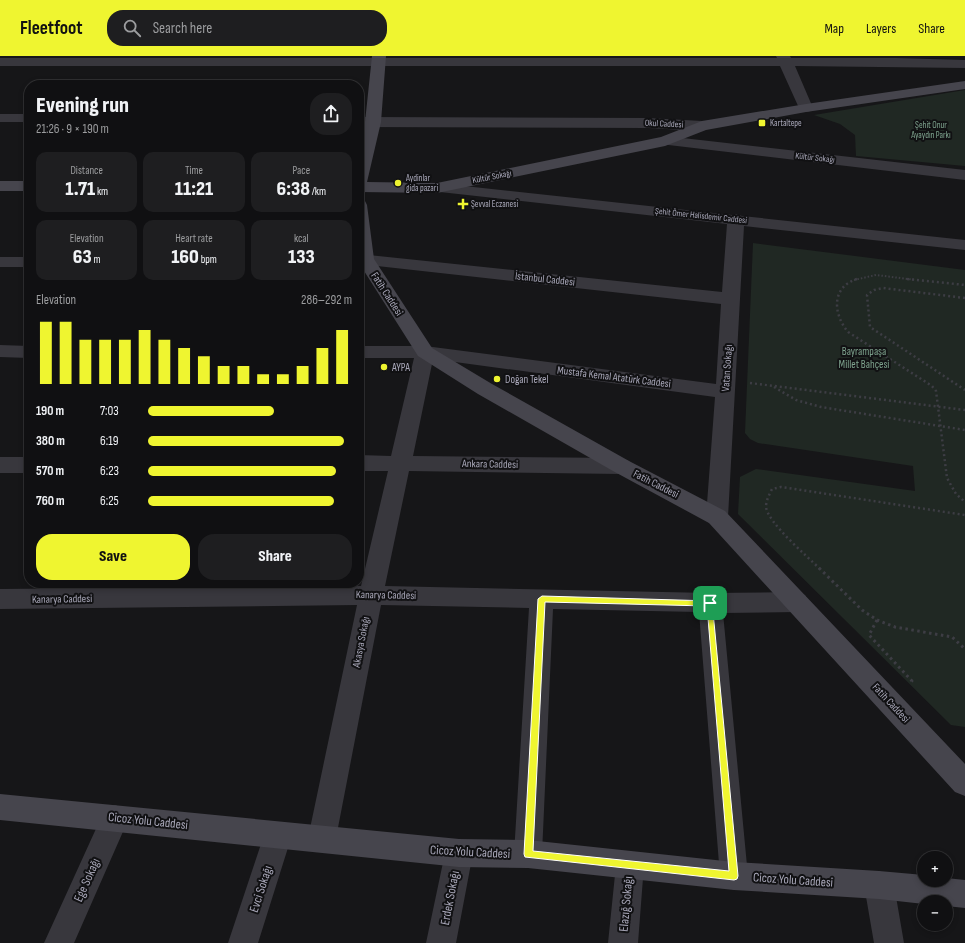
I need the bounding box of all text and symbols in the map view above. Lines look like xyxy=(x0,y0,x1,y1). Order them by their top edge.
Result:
search box xyxy=(107,10,387,46)
text: Fleetfoot xyxy=(20,17,83,40)
icon: search xyxy=(121,17,143,39)
text: Search here xyxy=(153,19,212,38)
text: Map xyxy=(824,20,844,37)
text: Layers xyxy=(866,20,896,37)
text: Share xyxy=(918,20,945,37)
text: Evening run xyxy=(36,92,129,119)
button: share xyxy=(310,93,352,135)
street label: Okul Caddesi xyxy=(645,118,684,131)
marker: Kartaltepe xyxy=(757,118,767,128)
place label: Kartaltepe xyxy=(770,118,802,129)
park label: Şehit Onur Ayaydın Parkı xyxy=(910,120,951,141)
text: 21:26 · 9 × 190 m xyxy=(36,121,109,137)
street label: Kültür Sokağı xyxy=(795,150,836,166)
text: Distance xyxy=(70,164,103,177)
text: Time xyxy=(185,164,203,177)
text: Pace xyxy=(293,164,310,177)
street label: Kültür Sokağı xyxy=(471,168,513,186)
place label: Aydinlar gida pazari xyxy=(405,173,438,194)
text: 1.71 xyxy=(65,177,95,201)
text: 11:21 xyxy=(175,177,213,201)
text: 6:38 xyxy=(277,177,310,201)
marker: Aydinlar gida pazari xyxy=(393,178,403,188)
text: km xyxy=(95,185,108,198)
text: /km xyxy=(310,185,326,198)
marker: Şevval Eczanesi xyxy=(458,199,468,209)
place label: Şevval Eczanesi xyxy=(471,199,518,210)
street label: Şehit Ömer Halisdemir Caddesi xyxy=(654,206,748,226)
text: Elevation xyxy=(70,232,104,245)
text: Heart rate xyxy=(175,232,213,245)
text: kcal xyxy=(294,232,309,245)
text: 63 xyxy=(73,245,92,269)
text: 160 xyxy=(171,245,199,269)
text: 133 xyxy=(288,245,315,269)
text: m xyxy=(92,253,101,266)
text: bpm xyxy=(199,253,217,266)
street label: İstanbul Caddesi xyxy=(514,268,576,289)
street label: Fatih Caddesi xyxy=(368,270,406,318)
text: Elevation xyxy=(36,292,76,308)
text: 286–292 m xyxy=(301,292,352,308)
street label: Vatan Sokağı xyxy=(719,344,735,392)
park label: Bayrampaşa Millet Bahçesi xyxy=(839,345,889,371)
place label: AYPA xyxy=(391,361,410,374)
marker: AYPA xyxy=(379,362,389,372)
street label: Mustafa Kemal Atatürk Caddesi xyxy=(557,364,671,390)
place label: Doğan Tekel xyxy=(505,373,549,386)
marker: Doğan Tekel xyxy=(492,374,502,384)
text: 190 m xyxy=(36,403,64,419)
text: 7:03 xyxy=(100,403,119,419)
text: 380 m xyxy=(36,433,65,449)
text: 6:19 xyxy=(100,433,118,449)
street label: Ankara Caddesi xyxy=(461,457,518,471)
text: 570 m xyxy=(36,463,64,479)
text: 6:23 xyxy=(100,463,119,479)
street label: Fatih Caddesi xyxy=(631,467,681,501)
text: 760 m xyxy=(36,493,65,509)
text: 6:25 xyxy=(100,493,119,509)
button: Save xyxy=(36,534,190,580)
button: Share xyxy=(198,534,352,580)
pin xyxy=(693,586,727,620)
street label: Kanarya Caddesi xyxy=(356,588,416,602)
street label: Kanarya Caddesi xyxy=(32,592,92,606)
icon: arrive xyxy=(699,592,721,614)
street label: Akasya Sokağı xyxy=(350,616,372,669)
street label: Fatih Caddesi xyxy=(870,681,912,725)
street label: Cicoz Yolu Caddesi xyxy=(107,809,189,833)
street label: Cicoz Yolu Caddesi xyxy=(430,842,510,862)
map controls xyxy=(917,851,953,931)
button: + xyxy=(917,851,953,887)
street label: Ege Sokağı xyxy=(70,856,104,904)
street label: Evci Sokağı xyxy=(246,863,276,915)
street label: Erdek Sokağı xyxy=(437,869,463,927)
street label: Cicoz Yolu Caddesi xyxy=(752,869,834,891)
street label: Elazığ Sokağı xyxy=(616,876,636,932)
button: − xyxy=(917,895,953,931)

